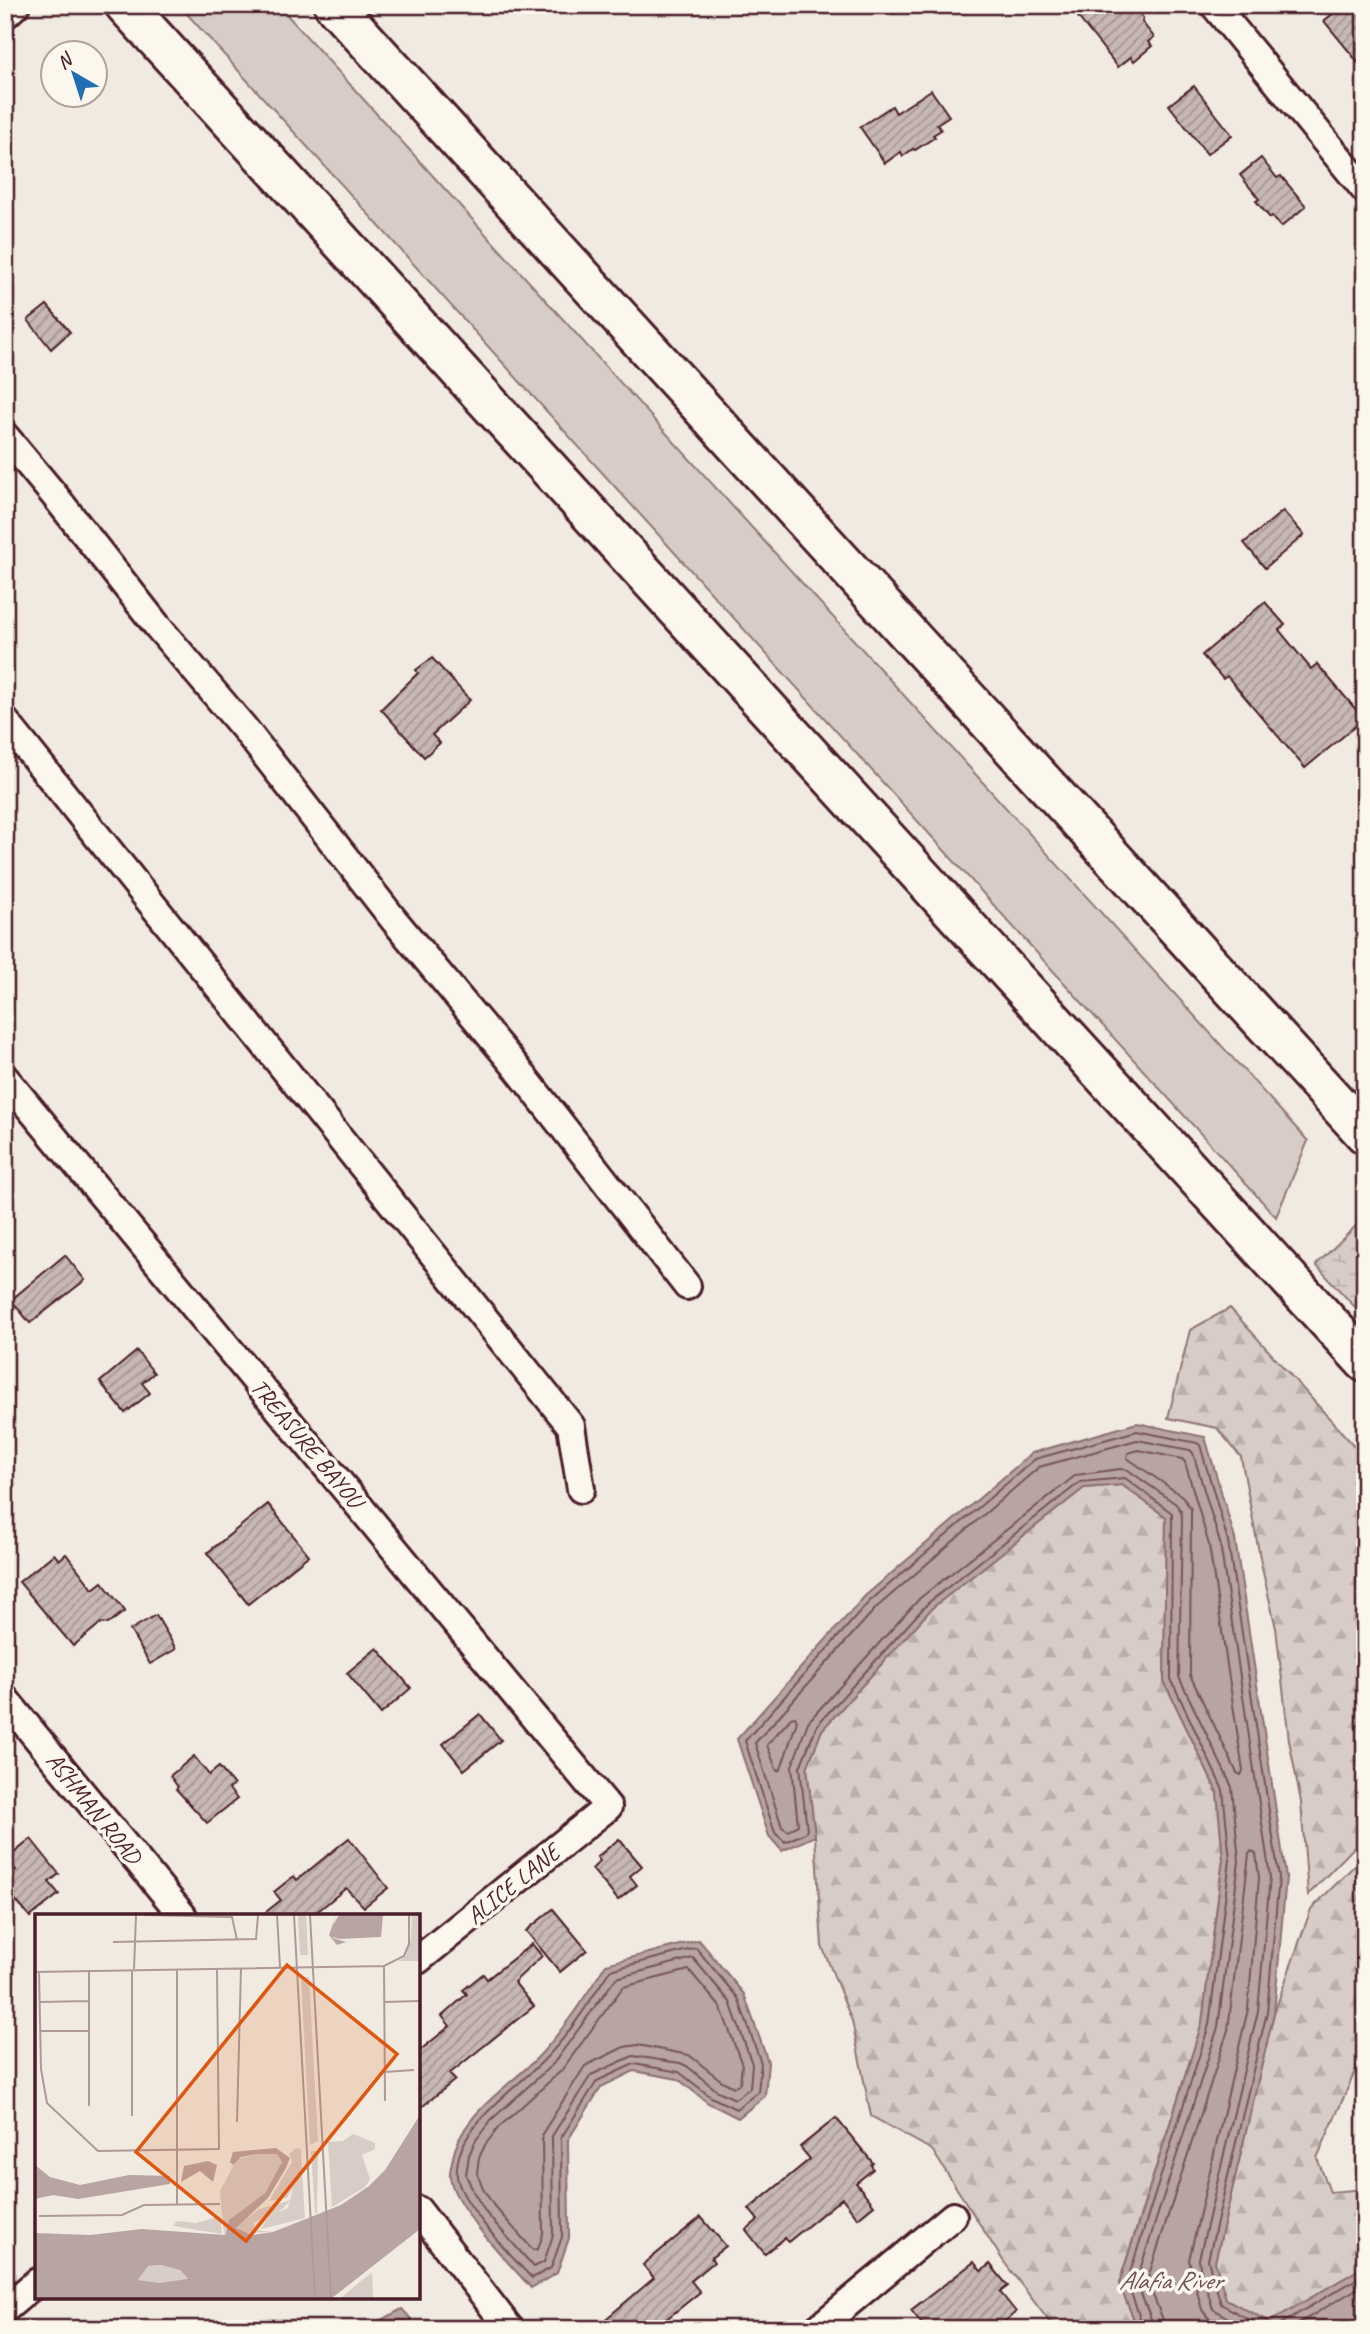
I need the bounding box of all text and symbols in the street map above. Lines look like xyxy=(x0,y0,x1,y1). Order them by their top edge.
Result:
north arrow xyxy=(38,38,108,108)
text: N xyxy=(52,47,79,75)
street label: TREASURE BAYOU xyxy=(244,1373,372,1517)
street label: ASHMAN ROAD xyxy=(40,1746,150,1872)
street label: ALICE LANE xyxy=(460,1836,568,1931)
inset map xyxy=(35,1914,420,2299)
water label: Alafia River xyxy=(1119,2264,1225,2297)

